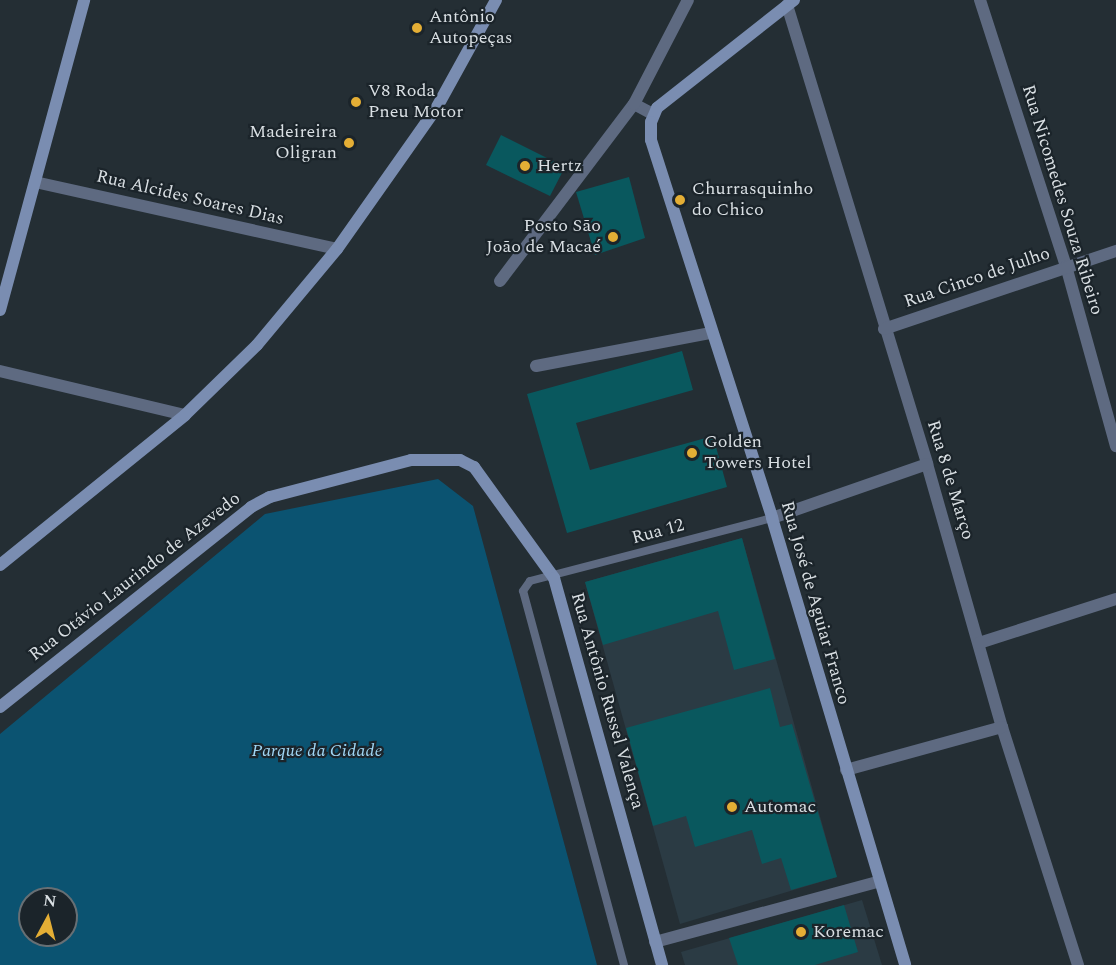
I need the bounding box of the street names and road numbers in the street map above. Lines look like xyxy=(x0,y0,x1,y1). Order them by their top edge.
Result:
street label: Rua Nicomedes Souza Ribeiro xyxy=(1017,82,1107,318)
street label: Rua Alcides Soares Dias xyxy=(94,166,286,230)
street label: Rua Cinco de Julho xyxy=(901,243,1053,313)
street label: Rua 8 de Março xyxy=(922,418,978,542)
street label: Rua Otávio Laurindo de Azevedo xyxy=(25,488,245,666)
street label: Rua José de Aguiar Franco xyxy=(776,499,854,707)
street label: Rua 12 xyxy=(629,515,687,549)
street label: Rua Antônio Russel Valença xyxy=(566,590,648,812)

